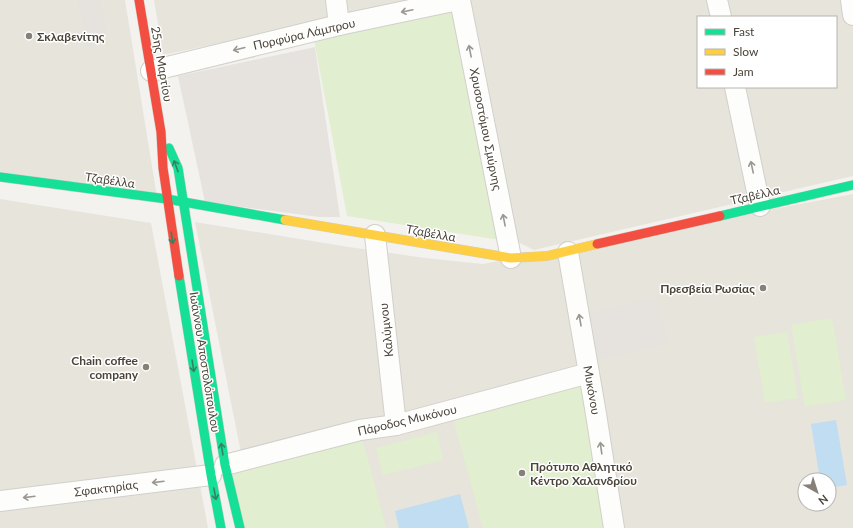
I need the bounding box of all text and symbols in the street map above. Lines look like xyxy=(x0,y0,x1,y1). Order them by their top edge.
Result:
one-way arrow xyxy=(400,7,413,15)
street label: Πορφύρα Λάμπρου xyxy=(251,15,357,53)
legend xyxy=(697,16,837,88)
text: Fast xyxy=(733,24,755,39)
street label: 25ης Μαρτίου xyxy=(148,25,176,103)
place label: Σκλαβενίτης xyxy=(37,29,105,44)
marker: Σκλαβενίτης xyxy=(24,31,34,41)
text: Slow xyxy=(733,44,759,59)
one-way arrow xyxy=(466,45,474,58)
one-way arrow xyxy=(233,46,246,54)
text: Jam xyxy=(733,64,754,79)
street label: Χρυσοστόμου Σμύρνης xyxy=(467,67,505,192)
one-way arrow xyxy=(172,161,180,173)
one-way arrow xyxy=(747,161,755,174)
street label: Τζαβέλλα xyxy=(84,169,137,191)
street label: Τζαβέλλα xyxy=(729,182,782,208)
one-way arrow xyxy=(499,214,507,227)
street label: Τζαβέλλα xyxy=(405,221,458,245)
one-way arrow xyxy=(168,231,176,244)
place label: Πρεσβεία Ρωσίας xyxy=(660,281,755,296)
marker: Πρεσβεία Ρωσίας xyxy=(758,283,768,293)
street label: Ιωάννου Αποστολόπουλου xyxy=(186,291,224,433)
street label: Καλύμνου xyxy=(376,302,396,358)
one-way arrow xyxy=(575,314,583,327)
place label: Chain coffee company xyxy=(71,353,139,382)
one-way arrow xyxy=(189,359,197,372)
marker: Chain coffee company xyxy=(141,362,151,372)
street label: Μυκόνου xyxy=(580,364,604,416)
street label: Πάροδος Μυκόνου xyxy=(356,401,458,439)
one-way arrow xyxy=(597,442,605,455)
one-way arrow xyxy=(218,443,226,456)
place label: Πρότυπο Αθλητικό Κέντρο Χαλανδρίου xyxy=(530,459,637,488)
marker: Πρότυπο Αθλητικό Κέντρο Χαλανδρίου xyxy=(517,468,527,478)
north arrow xyxy=(797,472,837,512)
street label: Σφακτηρίας xyxy=(73,477,139,499)
one-way arrow xyxy=(152,478,165,485)
one-way arrow xyxy=(211,487,219,500)
text: N xyxy=(816,492,831,508)
one-way arrow xyxy=(23,493,36,501)

